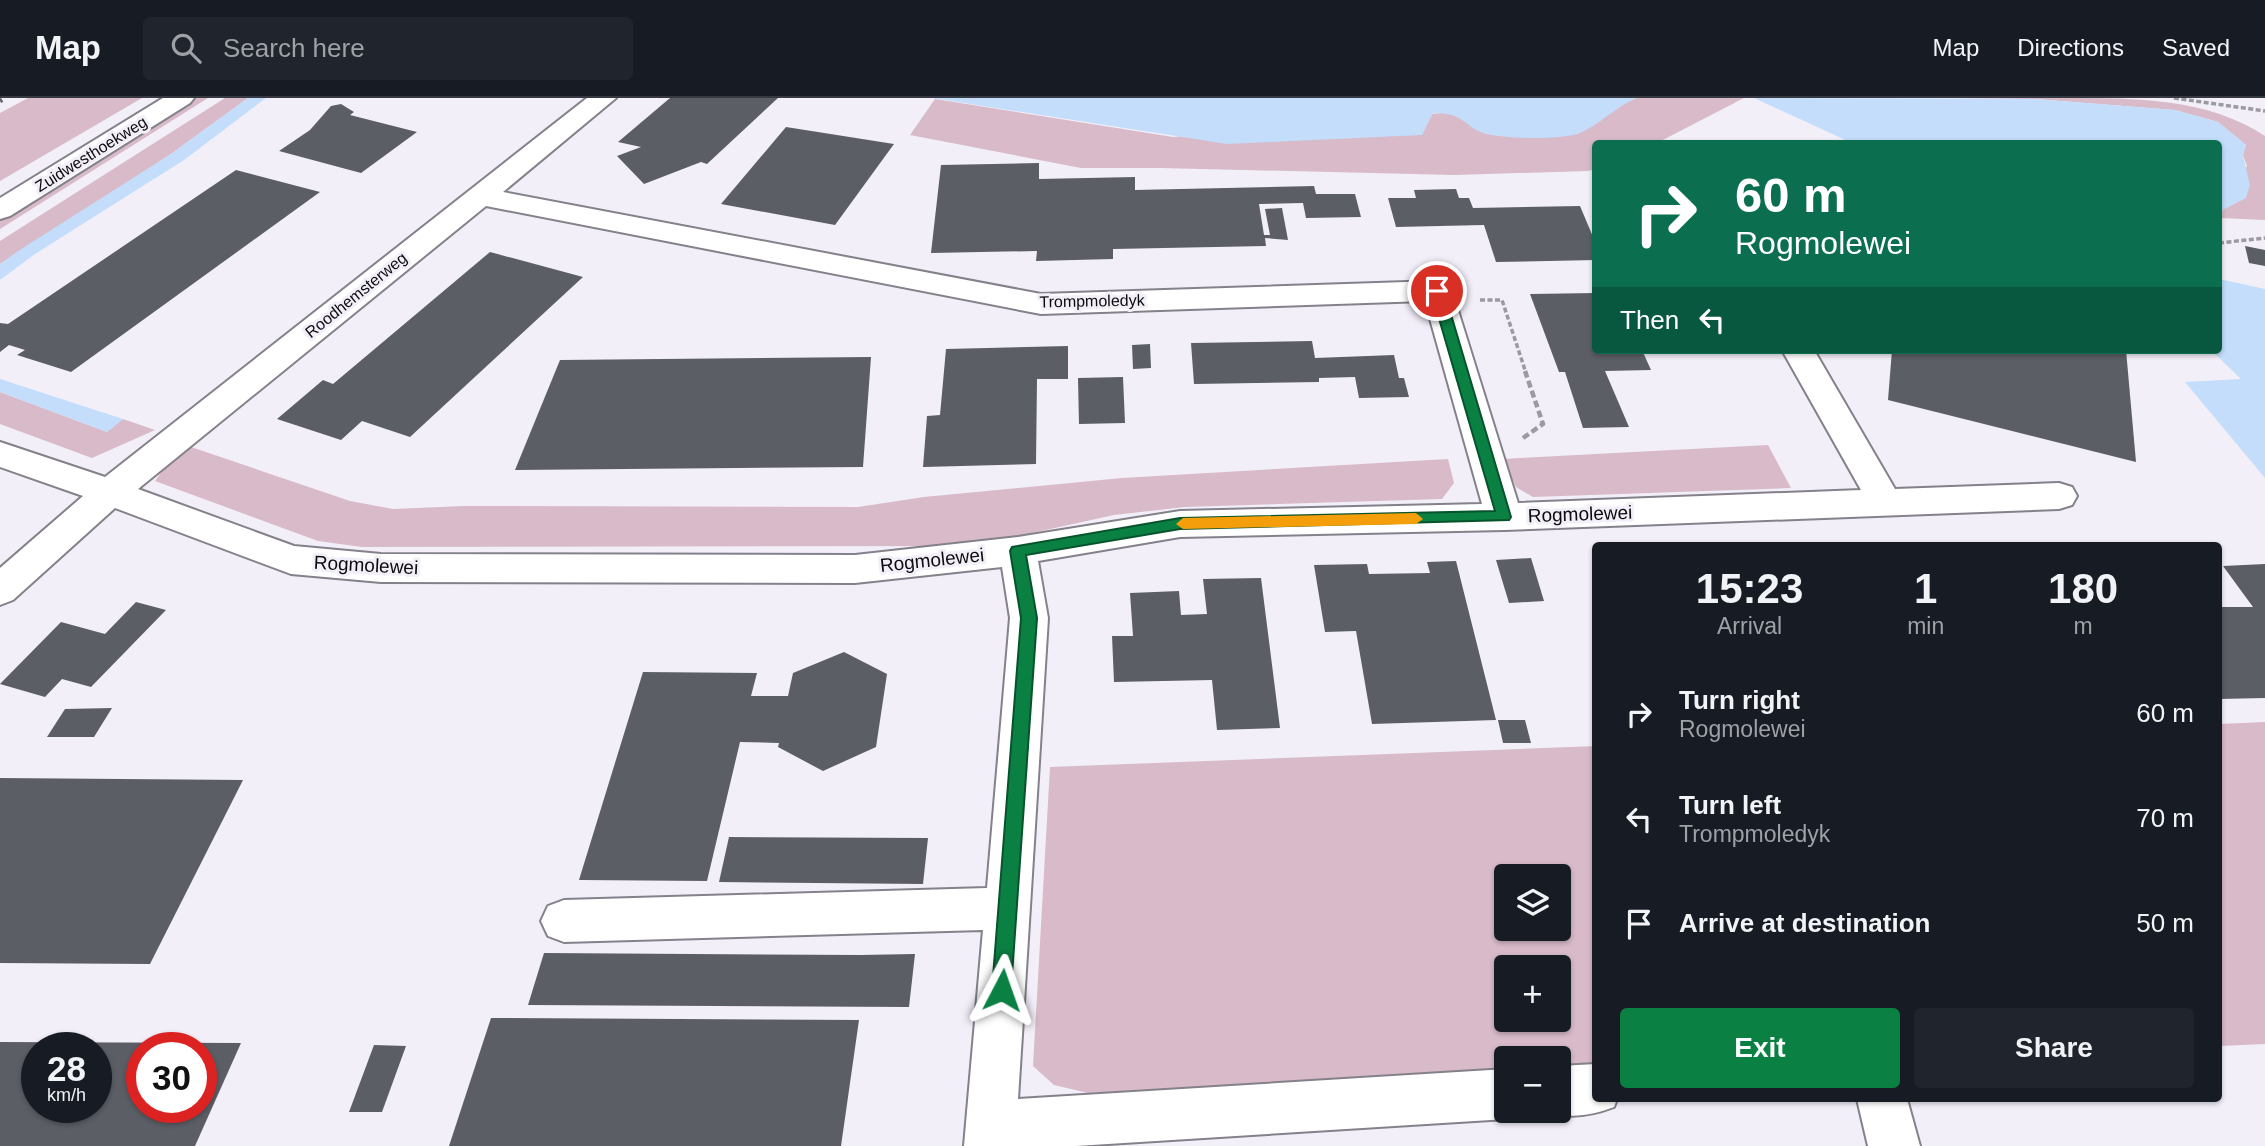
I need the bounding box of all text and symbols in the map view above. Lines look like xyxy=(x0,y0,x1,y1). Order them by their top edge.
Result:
search box xyxy=(143,17,633,80)
text: Map xyxy=(35,29,101,66)
icon: search xyxy=(167,29,205,67)
text: Search here xyxy=(223,33,365,63)
text: Map xyxy=(1933,34,1979,61)
text: Directions xyxy=(2017,34,2124,61)
text: Saved xyxy=(2162,34,2230,61)
street label: Zuidwesthoekweg xyxy=(32,113,150,195)
icon: right xyxy=(1620,168,1711,259)
text: 60 m xyxy=(1735,168,1847,222)
text: Rogmolewei xyxy=(1735,225,1911,261)
street label: Roodhemsterweg xyxy=(302,249,410,341)
pin xyxy=(1407,261,1467,321)
icon: arrive xyxy=(1418,272,1456,310)
street label: Trompmoledyk xyxy=(1039,292,1146,310)
icon: left xyxy=(1693,301,1731,339)
text: Then xyxy=(1620,305,1679,335)
street label: Rogmolewei xyxy=(1527,502,1633,526)
street label: Rogmolewei xyxy=(879,544,985,576)
street label: Rogmolewei xyxy=(313,552,419,578)
text: 15:23 xyxy=(1696,565,1803,612)
text: 1 xyxy=(1914,565,1937,612)
text: 180 xyxy=(2048,565,2118,612)
text: Arrival xyxy=(1717,613,1782,639)
text: min xyxy=(1907,613,1944,639)
text: m xyxy=(2074,613,2093,639)
text: Turn right xyxy=(1679,685,1800,715)
icon: right xyxy=(1620,695,1658,733)
text: 60 m xyxy=(2136,698,2194,728)
text: Rogmolewei xyxy=(1679,716,1806,742)
text: Turn left xyxy=(1679,790,1781,820)
icon: left xyxy=(1620,800,1658,838)
text: 70 m xyxy=(2136,803,2194,833)
text: Trompmoledyk xyxy=(1679,821,1830,847)
map controls xyxy=(1494,864,1571,1123)
button: layers xyxy=(1494,864,1571,941)
icon: arrive xyxy=(1620,905,1658,943)
text: Arrive at destination xyxy=(1679,908,1930,938)
text: 50 m xyxy=(2136,908,2194,938)
position arrow xyxy=(965,953,1039,1027)
button: + xyxy=(1494,955,1571,1032)
button: Exit xyxy=(1620,1008,1900,1088)
button: Share xyxy=(1914,1008,2194,1088)
speed limit sign: 30 xyxy=(126,1032,217,1123)
button: − xyxy=(1494,1046,1571,1123)
text: 28 xyxy=(47,1049,86,1088)
text: km/h xyxy=(47,1085,86,1105)

